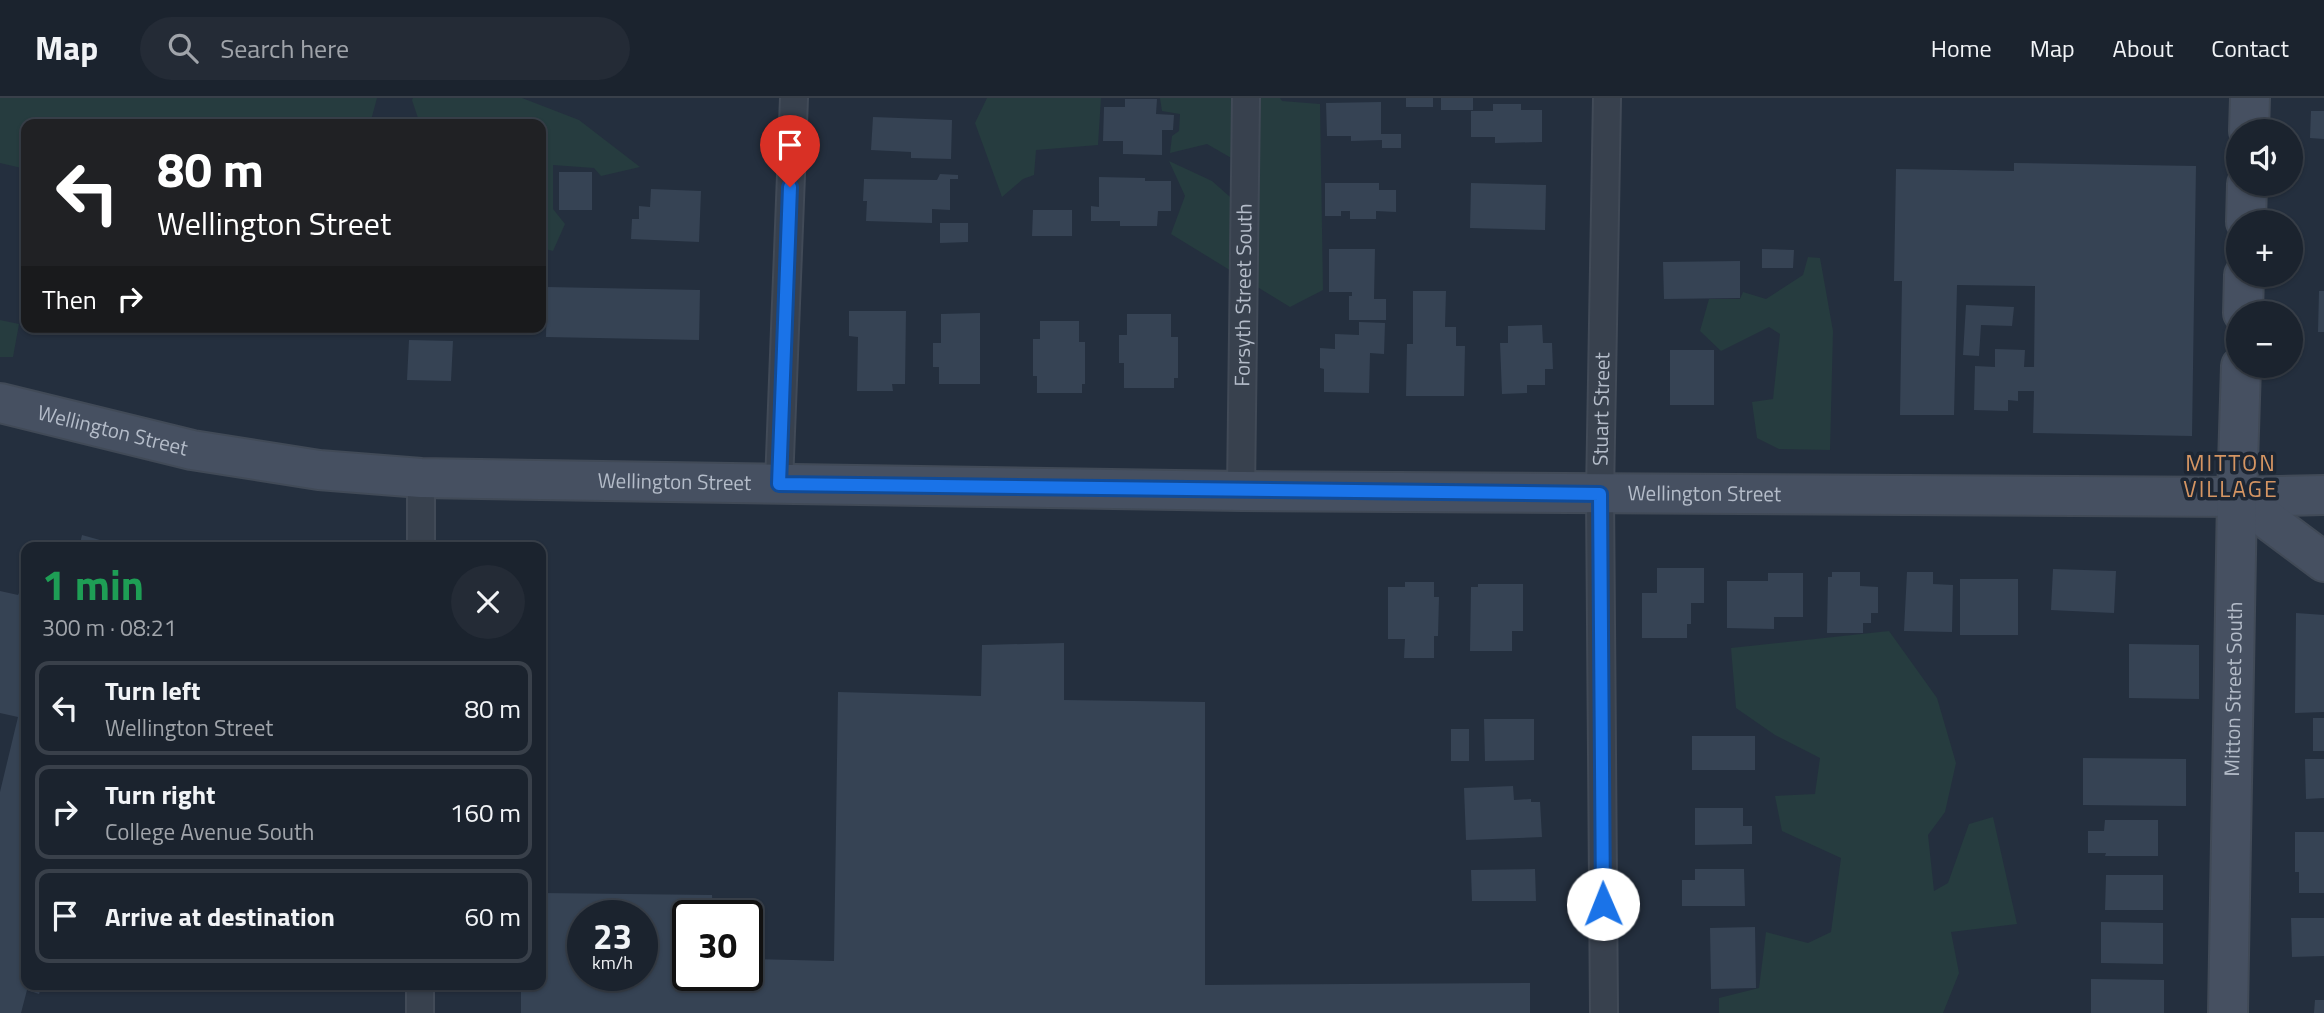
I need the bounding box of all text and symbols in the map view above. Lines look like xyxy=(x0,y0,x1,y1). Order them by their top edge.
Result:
search box xyxy=(140,17,630,80)
text: Map xyxy=(35,23,98,73)
icon: search xyxy=(164,29,202,67)
text: Search here xyxy=(220,29,349,68)
text: Home xyxy=(1931,30,1992,66)
text: Map xyxy=(2030,30,2075,66)
text: About xyxy=(2113,30,2173,66)
text: Contact xyxy=(2211,30,2289,66)
pin xyxy=(760,115,820,187)
map controls xyxy=(2226,119,2303,378)
button: sound xyxy=(2226,119,2303,196)
icon: arrive xyxy=(771,126,809,164)
text: 80 m xyxy=(157,131,264,206)
icon: left xyxy=(42,147,133,238)
text: Wellington Street xyxy=(157,199,391,247)
street label: Forsyth Street South xyxy=(1225,203,1260,387)
button: + xyxy=(2226,210,2303,287)
text: Then xyxy=(42,280,97,319)
icon: right xyxy=(111,280,149,318)
button: − xyxy=(2226,301,2303,378)
street label: Stuart Street xyxy=(1583,351,1618,466)
street label: Wellington Street xyxy=(34,396,192,464)
district label: MITTON VILLAGE xyxy=(2183,445,2279,506)
street label: Wellington Street xyxy=(597,464,752,498)
street label: Wellington Street xyxy=(1627,476,1782,509)
text: 1 min xyxy=(42,552,144,616)
button: close xyxy=(451,565,525,639)
street label: Mitton Street South xyxy=(2215,601,2250,777)
text: 300 m · 08:21 xyxy=(42,610,177,645)
text: Turn left xyxy=(105,671,200,710)
icon: left xyxy=(46,689,84,727)
text: 80 m xyxy=(464,689,521,728)
text: Wellington Street xyxy=(105,710,273,745)
text: Turn right xyxy=(105,775,216,814)
icon: right xyxy=(46,793,84,831)
text: 160 m xyxy=(450,793,521,832)
text: College Avenue South xyxy=(105,814,314,849)
position arrow xyxy=(1566,867,1640,941)
icon: arrive xyxy=(46,897,84,935)
text: Arrive at destination xyxy=(105,897,335,936)
text: 60 m xyxy=(464,897,521,936)
speed limit sign: 30 xyxy=(672,900,763,991)
text: 23 xyxy=(593,909,632,963)
text: km/h xyxy=(592,949,633,976)

